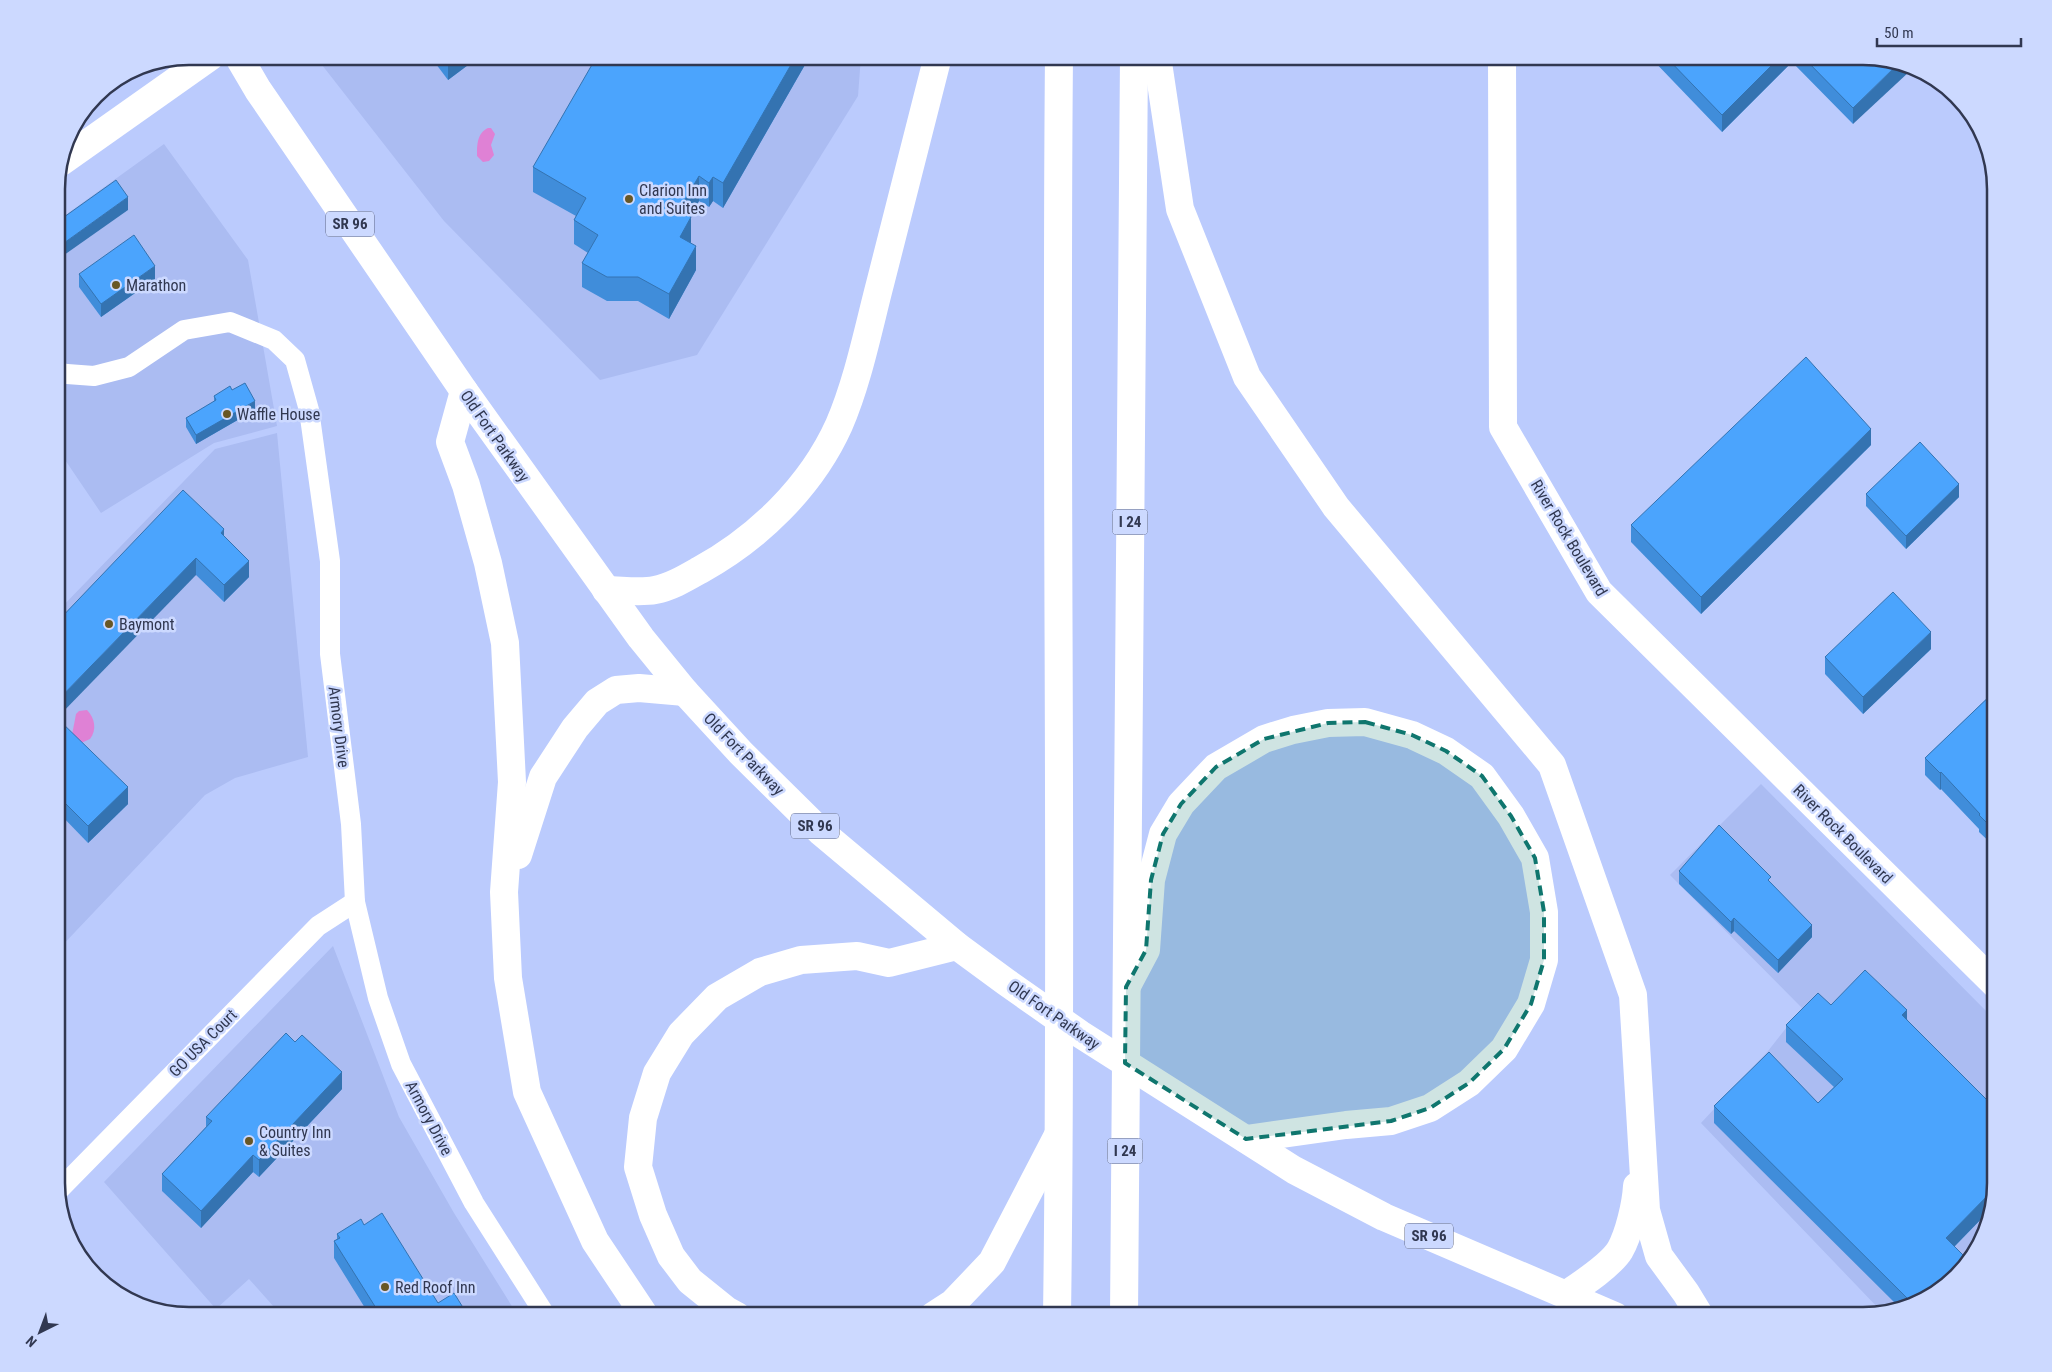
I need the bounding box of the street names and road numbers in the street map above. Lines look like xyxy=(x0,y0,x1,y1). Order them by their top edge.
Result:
road number: SR 96 xyxy=(326,212,374,236)
street label: Old Fort Parkway xyxy=(456,387,534,486)
street label: River Rock Boulevard xyxy=(1527,476,1611,600)
road number: I 24 xyxy=(1112,510,1148,534)
street label: Armory Drive xyxy=(325,685,353,769)
street label: Old Fort Parkway xyxy=(700,709,788,799)
street label: River Rock Boulevard xyxy=(1789,780,1897,888)
road number: SR 96 xyxy=(791,814,839,838)
street label: Old Fort Parkway xyxy=(1005,976,1104,1054)
street label: GO USA Court xyxy=(165,1005,241,1081)
street label: Armory Drive xyxy=(401,1078,457,1158)
road number: I 24 xyxy=(1108,1138,1142,1164)
road number: SR 96 xyxy=(1405,1224,1453,1248)

